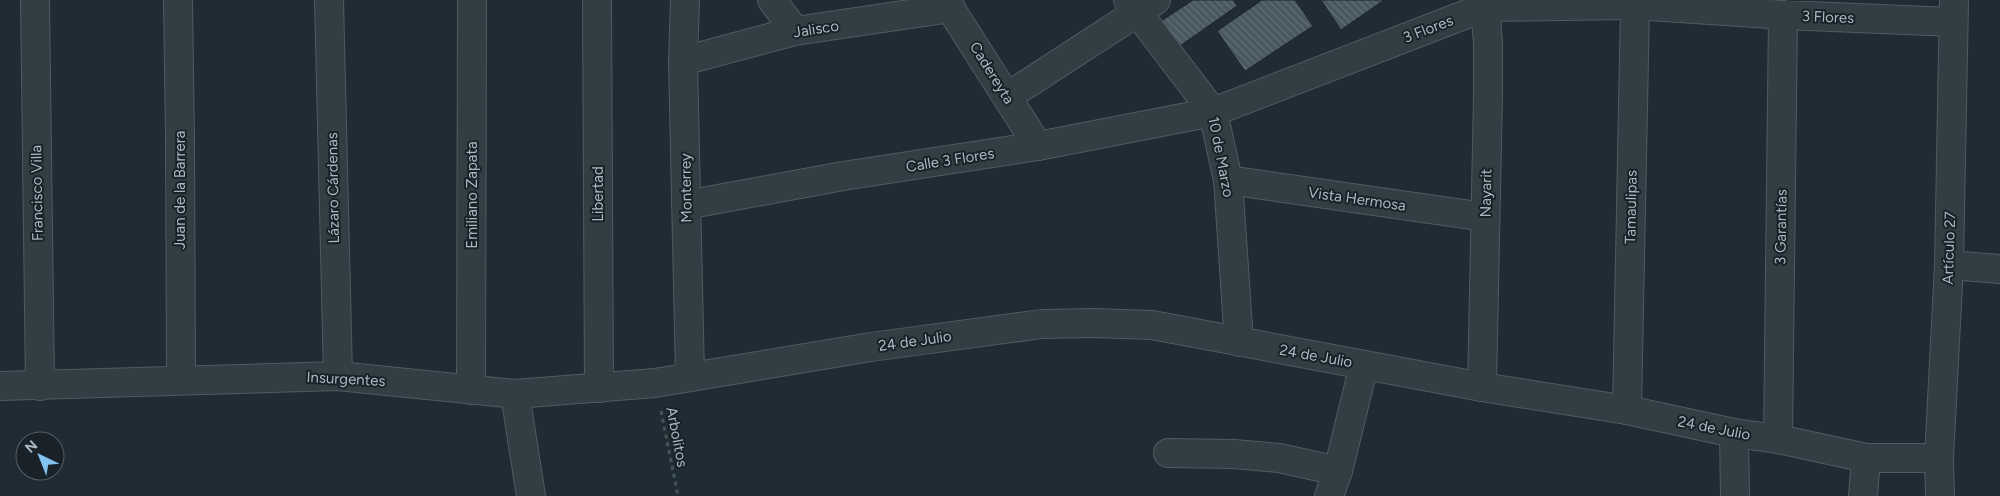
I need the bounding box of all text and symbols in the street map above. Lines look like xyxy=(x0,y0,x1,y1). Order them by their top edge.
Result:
street label: 3 Flores xyxy=(1802,7,1854,27)
street label: 3 Flores xyxy=(1400,11,1456,47)
street label: Jalisco xyxy=(792,16,840,41)
street label: Cadereyta xyxy=(966,39,1018,107)
street label: 10 de Marzo xyxy=(1204,115,1238,199)
street label: Juan de la Barrera xyxy=(171,130,189,250)
street label: Lázaro Cárdenas xyxy=(323,132,343,244)
street label: Emiliano Zapata xyxy=(463,141,481,249)
street label: Calle 3 Flores xyxy=(905,144,995,176)
street label: Francisco Villa xyxy=(27,145,47,241)
street label: Monterrey xyxy=(676,153,696,223)
street label: Libertad xyxy=(589,166,607,222)
street label: Nayarit xyxy=(1477,168,1495,218)
street label: Tamaulipas xyxy=(1621,170,1641,244)
street label: Vista Hermosa xyxy=(1307,183,1407,215)
street label: 3 Garantías xyxy=(1771,189,1791,265)
street label: Artículo 27 xyxy=(1939,211,1959,285)
street label: 24 de Julio xyxy=(877,327,953,355)
street label: 24 de Julio xyxy=(1278,341,1354,371)
street label: Insurgentes xyxy=(306,368,386,390)
street label: Arbolitos xyxy=(662,405,692,469)
street label: 24 de Julio xyxy=(1676,412,1752,444)
north arrow xyxy=(15,431,65,481)
text: N xyxy=(22,437,41,457)

